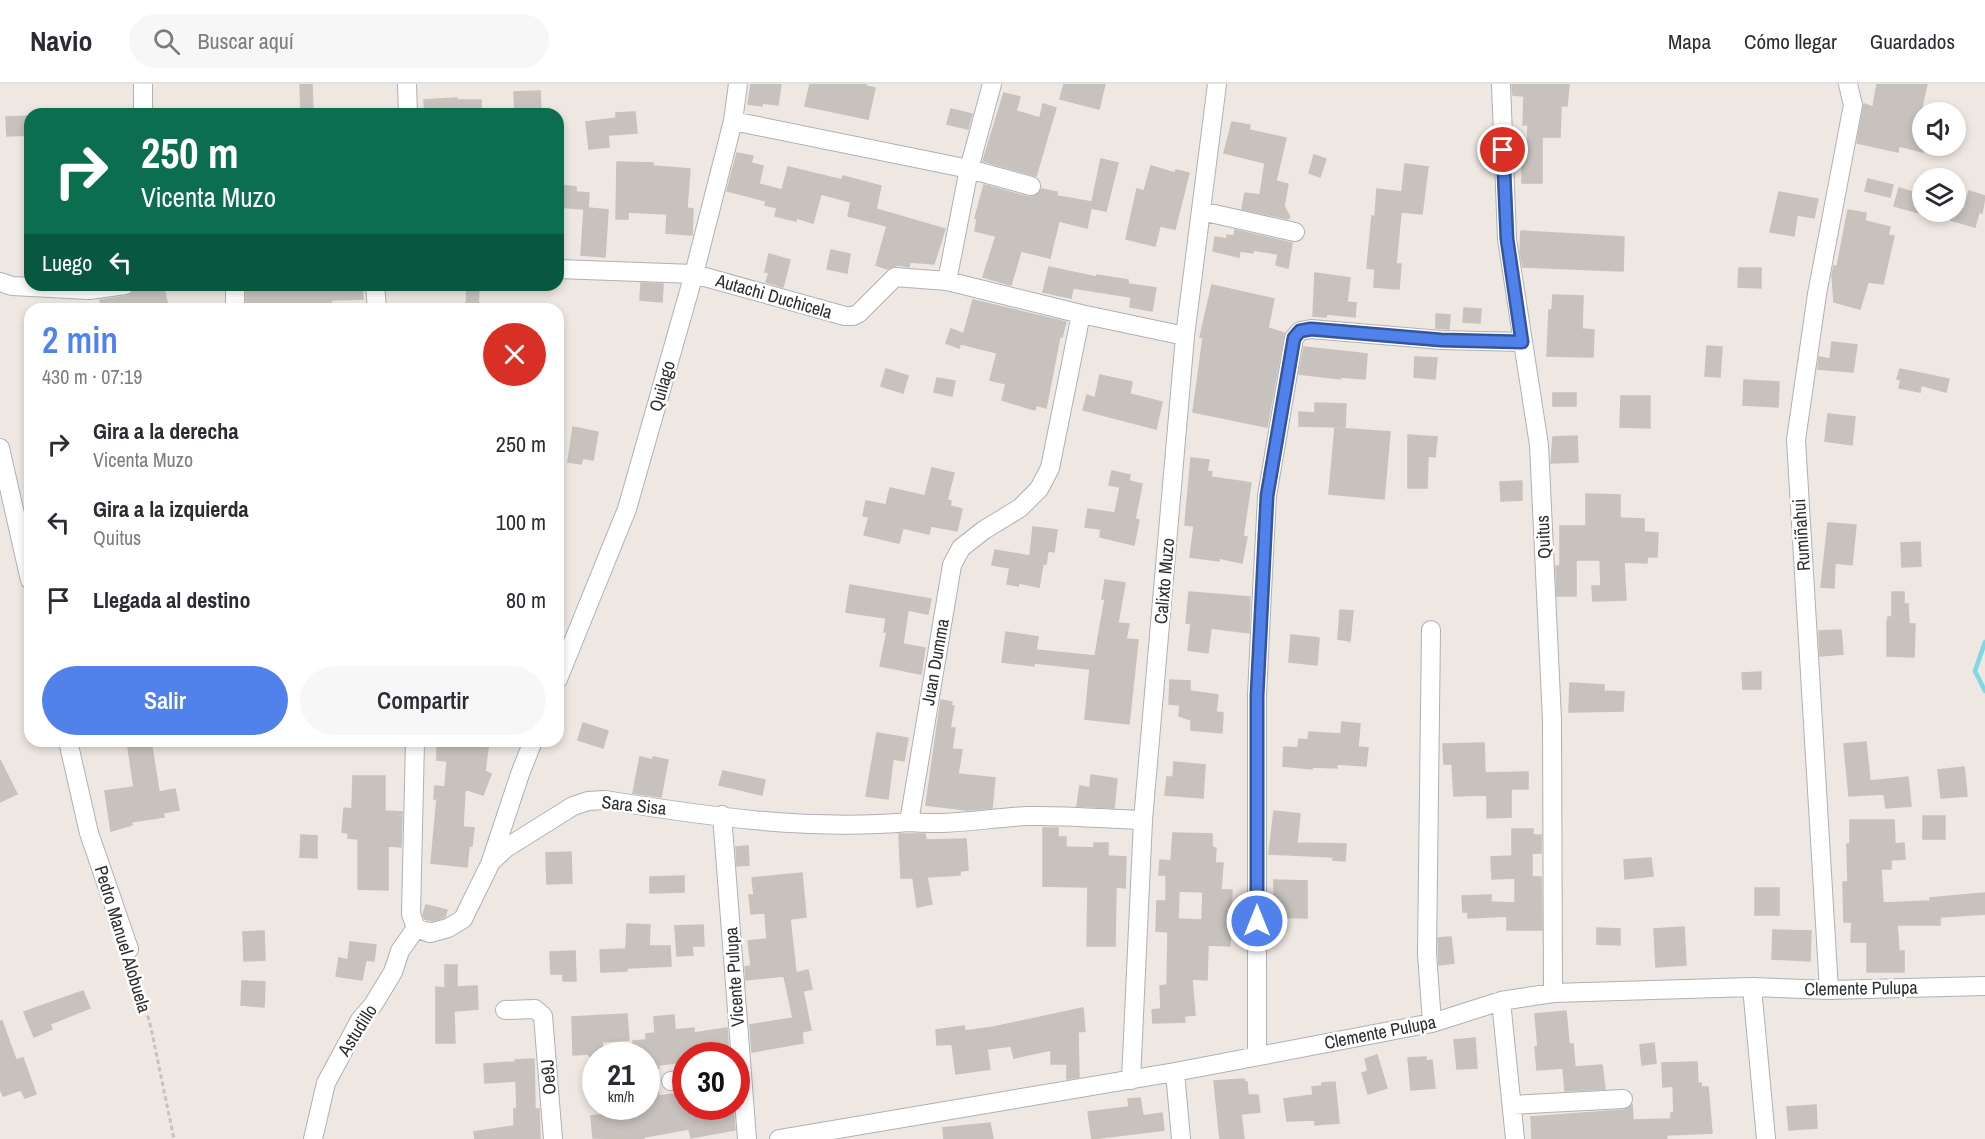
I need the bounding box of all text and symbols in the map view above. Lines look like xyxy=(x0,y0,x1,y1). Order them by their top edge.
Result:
search box xyxy=(129,14,549,68)
text: Navio xyxy=(30,22,93,60)
icon: search xyxy=(150,25,183,58)
text: Buscar aquí xyxy=(198,26,294,56)
text: Mapa xyxy=(1668,27,1711,56)
text: Cómo llegar xyxy=(1744,27,1837,56)
text: Guardados xyxy=(1870,27,1955,56)
map controls xyxy=(1912,102,1966,222)
button: sound xyxy=(1912,102,1966,156)
pin xyxy=(1477,124,1528,175)
text: 250 m xyxy=(141,125,239,181)
icon: right xyxy=(42,132,120,210)
icon: arrive xyxy=(1486,133,1519,166)
button: layers xyxy=(1912,168,1966,222)
text: Vicenta Muzo xyxy=(141,179,276,215)
icon: left xyxy=(104,246,137,279)
text: Luego xyxy=(42,248,92,278)
street label: Autachi Duchicela xyxy=(712,267,835,325)
text: 2 min xyxy=(42,316,118,364)
button: close xyxy=(483,323,546,386)
street label: Quilago xyxy=(643,358,681,414)
text: 430 m · 07:19 xyxy=(42,363,142,390)
text: Gira a la derecha xyxy=(93,416,238,446)
icon: right xyxy=(42,428,75,461)
text: 250 m xyxy=(496,429,546,459)
text: Vicenta Muzo xyxy=(93,446,193,473)
text: Gira a la izquierda xyxy=(93,494,248,524)
street label: Rumiñahui xyxy=(1786,498,1816,572)
icon: left xyxy=(42,506,75,539)
text: 100 m xyxy=(496,507,546,537)
street label: Quitus xyxy=(1529,515,1557,559)
text: Quitus xyxy=(93,524,141,551)
street label: Calixto Muzo xyxy=(1148,537,1180,625)
icon: arrive xyxy=(42,584,75,617)
text: Llegada al destino xyxy=(93,585,250,615)
text: 80 m xyxy=(506,585,546,615)
street label: Juan Dumma xyxy=(915,617,955,707)
button: Salir xyxy=(42,666,288,735)
button: Compartir xyxy=(300,666,546,735)
street label: Sara Sisa xyxy=(600,789,668,821)
street label: Pedro Manuel Alobuela xyxy=(89,862,157,1016)
position arrow xyxy=(1225,889,1289,953)
street label: Vicente Pulupa xyxy=(718,926,750,1028)
street label: Clemente Pulupa xyxy=(1804,975,1918,1001)
street label: Astudillo xyxy=(331,999,383,1061)
street label: Clemente Pulupa xyxy=(1322,1009,1438,1055)
speed limit sign: 30 xyxy=(672,1042,750,1120)
text: 21 xyxy=(607,1054,635,1094)
street label: Oe9J xyxy=(534,1059,562,1095)
text: km/h xyxy=(608,1086,634,1107)

